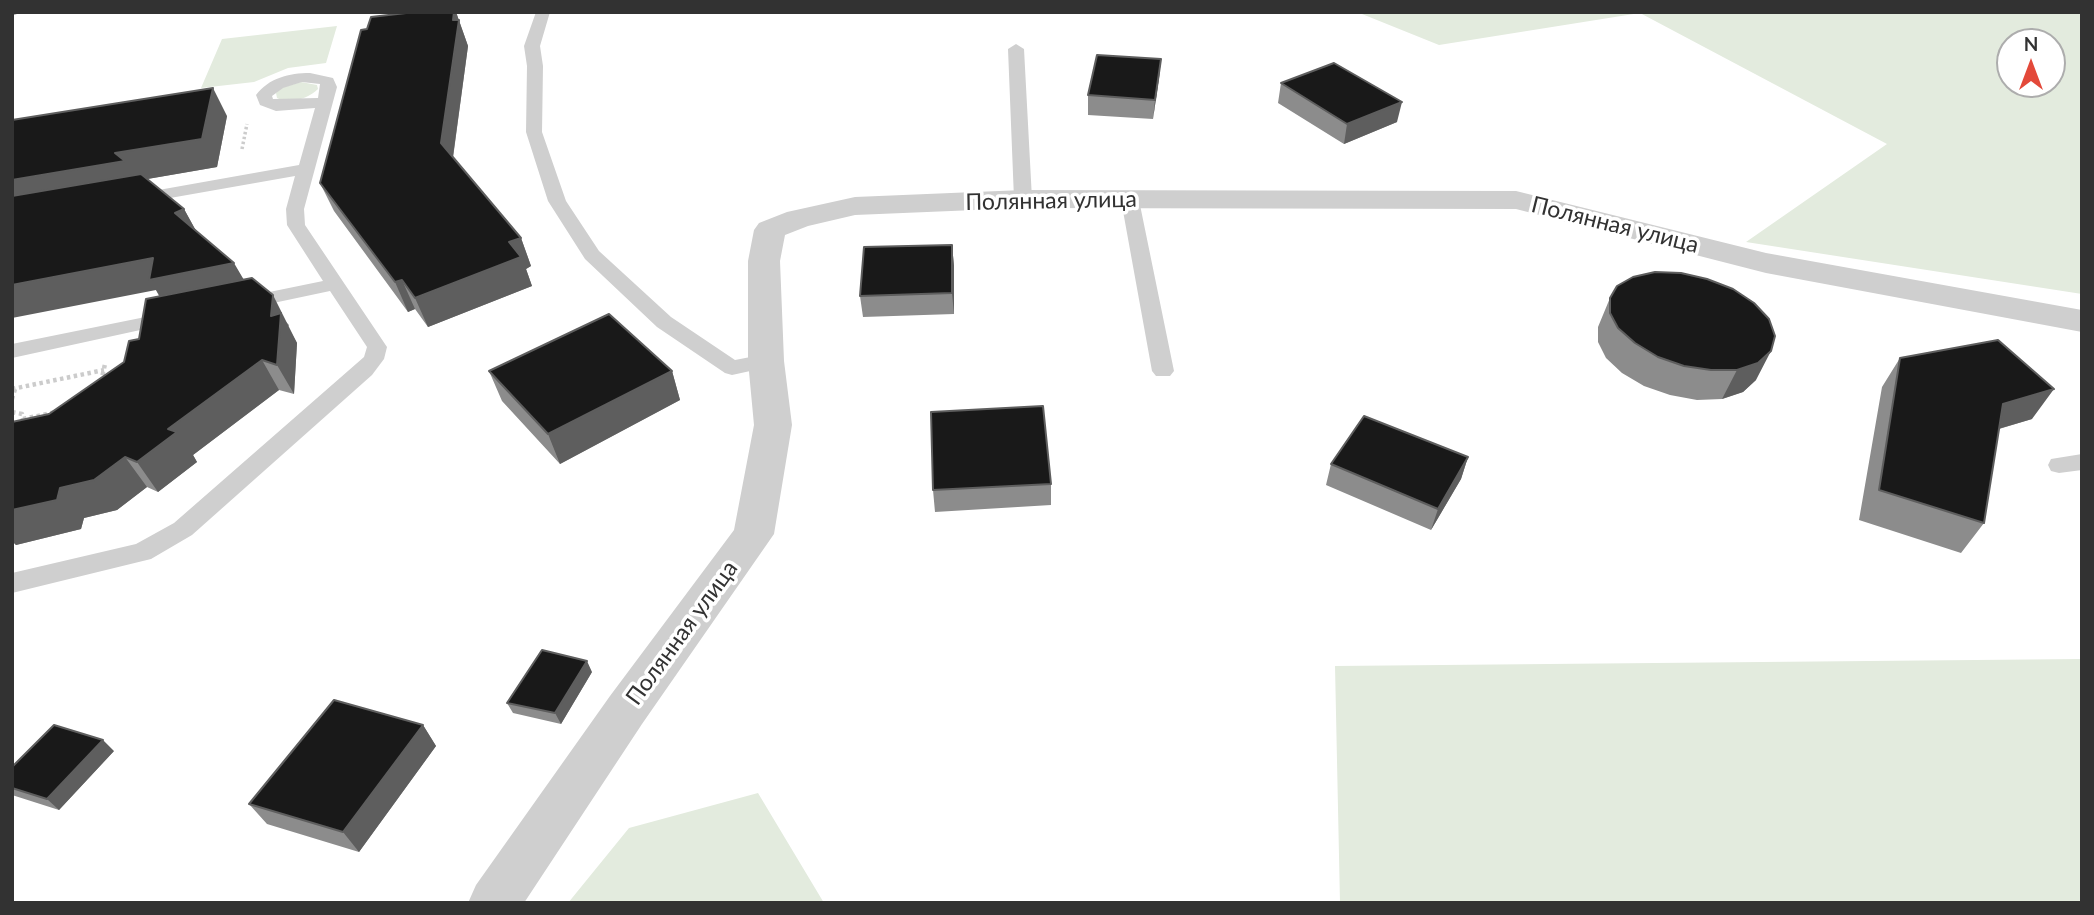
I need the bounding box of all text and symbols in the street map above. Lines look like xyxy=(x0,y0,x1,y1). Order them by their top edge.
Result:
north arrow xyxy=(1996,28,2066,98)
text: N xyxy=(2024,32,2038,55)
street label: Полянная улица xyxy=(965,186,1137,216)
street label: Полянная улица xyxy=(1528,191,1702,259)
street label: Полянная улица xyxy=(620,556,744,710)

